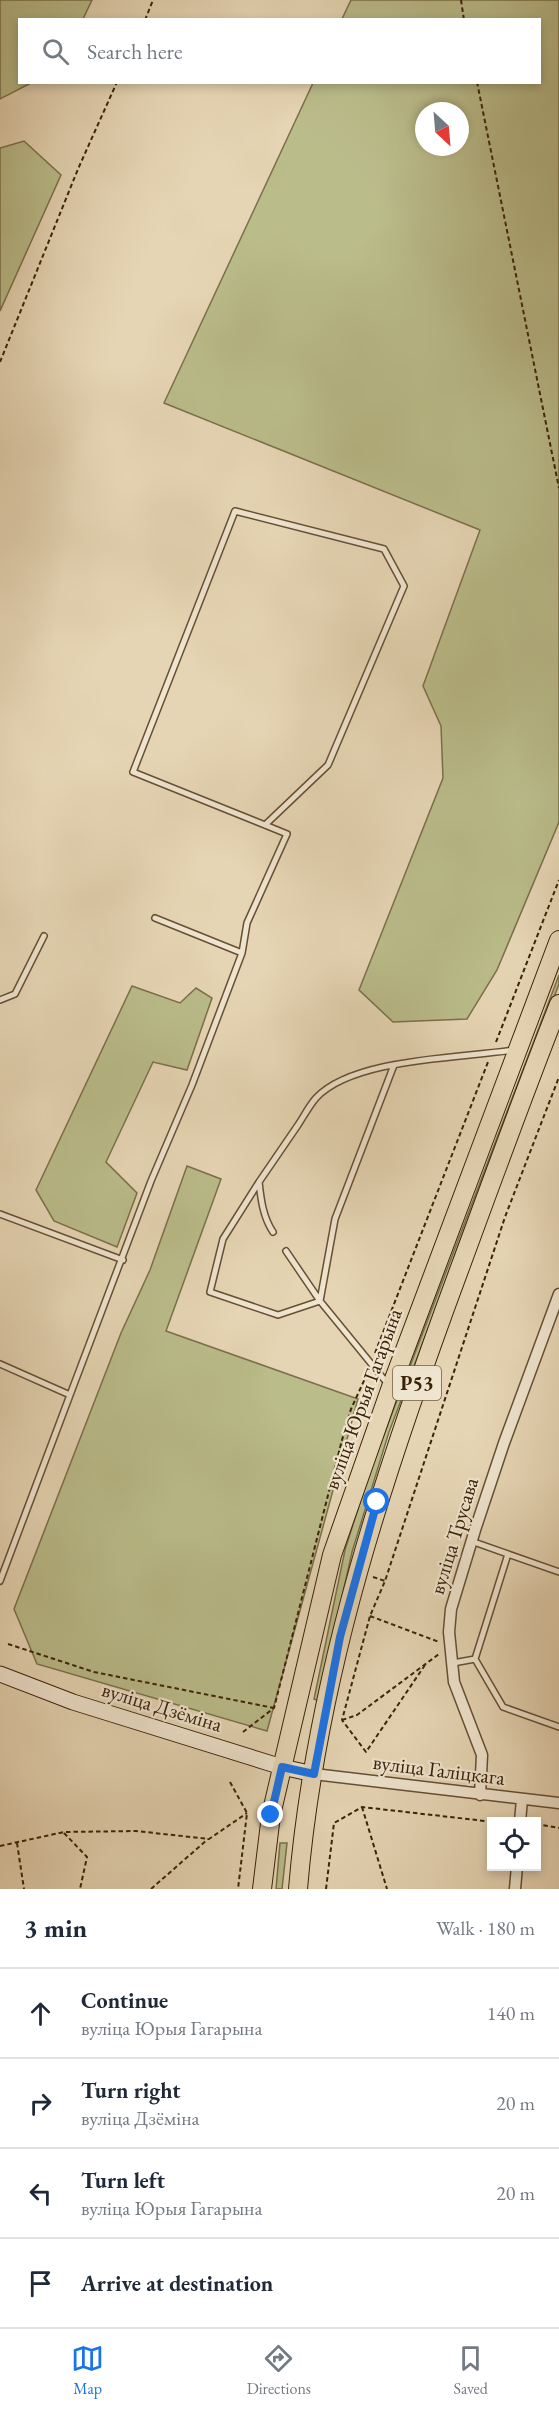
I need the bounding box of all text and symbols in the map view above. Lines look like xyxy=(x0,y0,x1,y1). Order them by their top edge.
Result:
search box xyxy=(18,18,541,84)
icon: search xyxy=(39,35,72,68)
text: Search here xyxy=(87,37,182,66)
north arrow xyxy=(415,102,469,156)
street label: вуліца Юрыя Гагарына xyxy=(317,1304,408,1493)
road number: Р53 xyxy=(393,1366,441,1400)
street label: вуліца Трусава xyxy=(423,1474,484,1598)
route start xyxy=(363,1488,389,1514)
street label: вуліца Дзёміна xyxy=(99,1675,226,1738)
street label: вуліца Галіцкага xyxy=(372,1748,507,1791)
route end xyxy=(257,1801,283,1827)
map controls xyxy=(487,1817,541,1871)
button: locate xyxy=(487,1817,541,1871)
text: 3 min xyxy=(24,1911,87,1945)
text: Walk · 180 m xyxy=(436,1915,535,1941)
text: Continue xyxy=(81,1986,168,2015)
icon: ahead xyxy=(24,1997,57,2030)
text: 140 m xyxy=(487,2000,535,2026)
text: вуліца Юрыя Гагарына xyxy=(81,2015,263,2041)
text: Turn right xyxy=(81,2076,180,2105)
icon: right xyxy=(24,2087,57,2120)
text: 20 m xyxy=(496,2090,535,2116)
text: вуліца Дзёміна xyxy=(81,2105,200,2131)
text: Turn left xyxy=(81,2166,165,2195)
icon: left xyxy=(24,2177,57,2210)
text: 20 m xyxy=(496,2180,535,2206)
text: вуліца Юрыя Гагарына xyxy=(81,2195,263,2221)
icon: arrive xyxy=(24,2267,57,2300)
text: Arrive at destination xyxy=(81,2269,273,2298)
tab: Map xyxy=(71,2342,104,2399)
tab: Directions xyxy=(247,2342,311,2399)
tab: Saved xyxy=(453,2342,488,2399)

